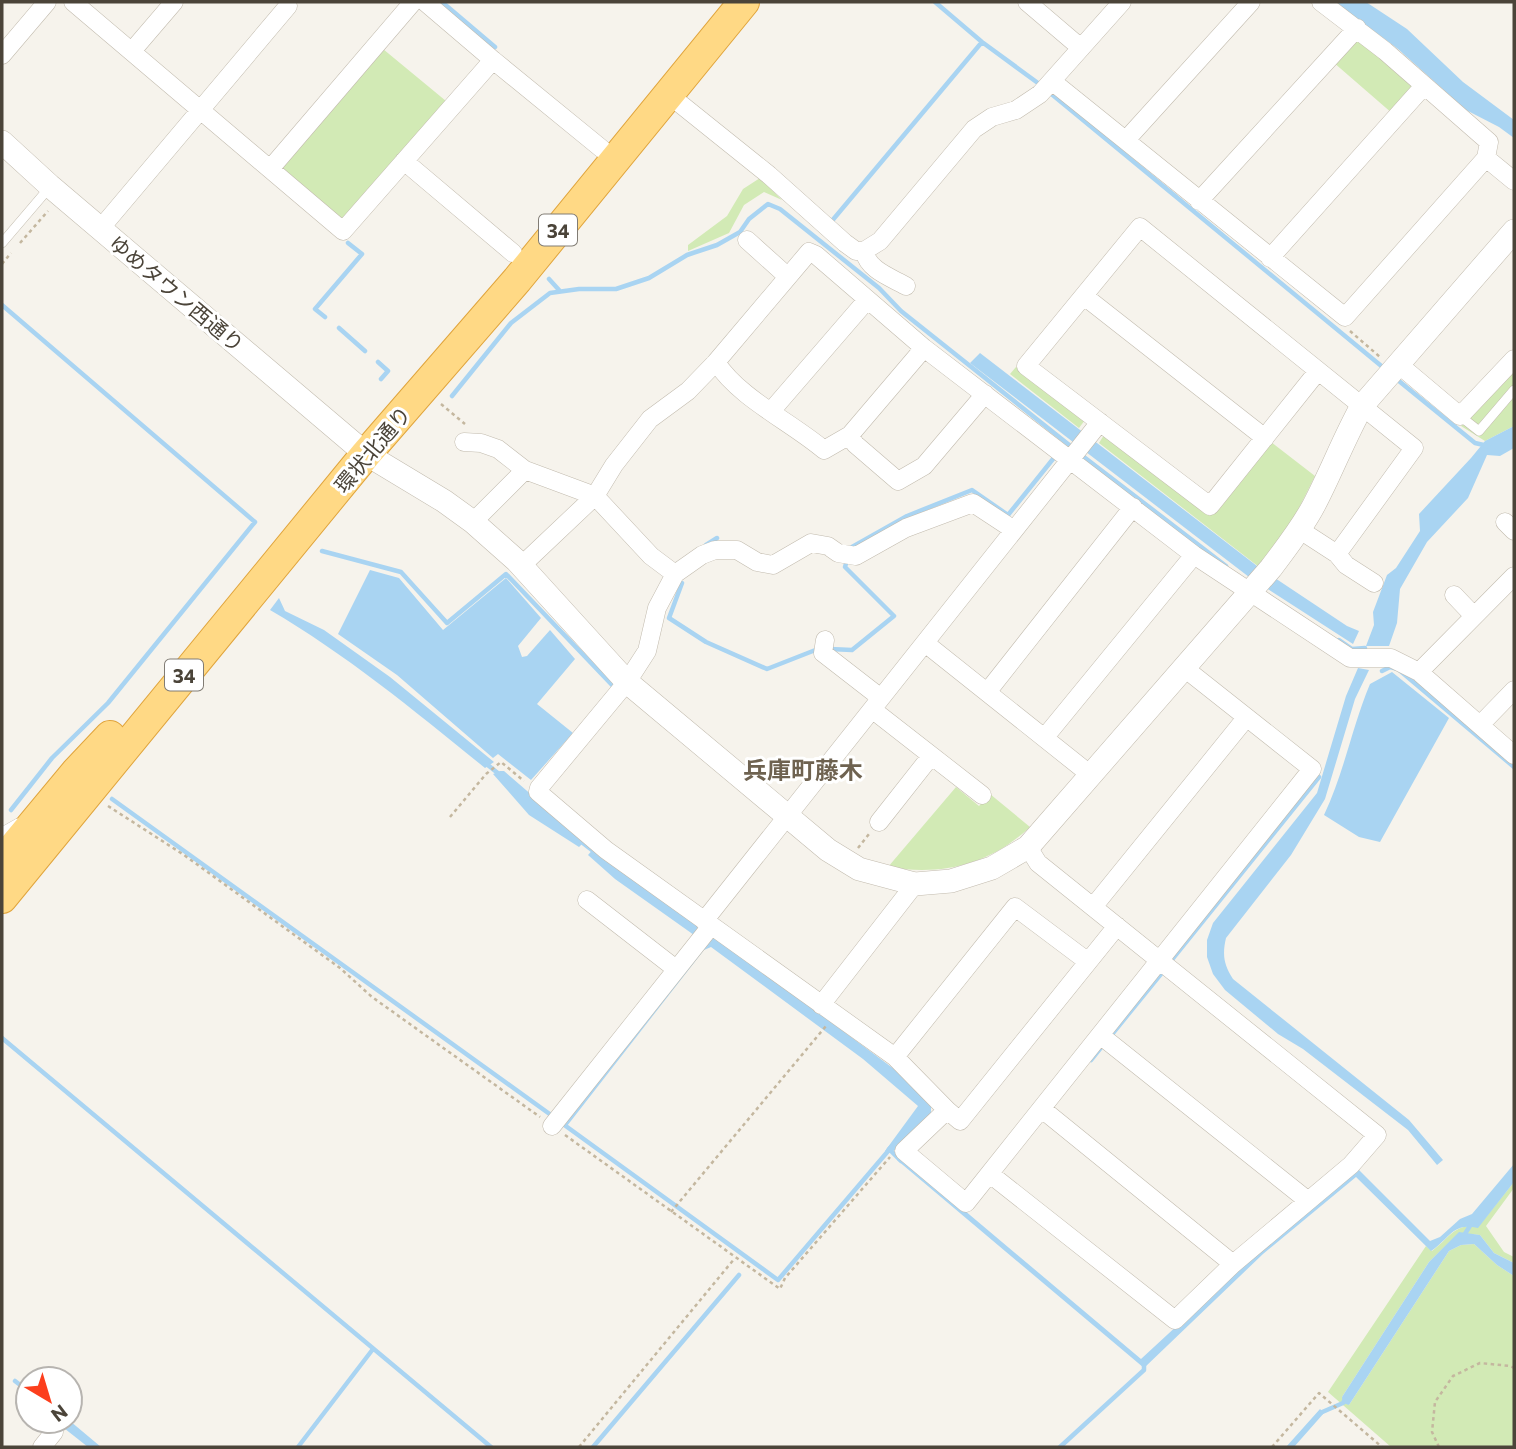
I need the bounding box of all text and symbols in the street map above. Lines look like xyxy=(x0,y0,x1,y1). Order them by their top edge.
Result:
road number: 34 xyxy=(539,214,577,246)
street label: ゆめタウン西通り xyxy=(105,229,249,357)
street label: 環状北通り xyxy=(329,401,415,497)
road number: 34 xyxy=(165,660,203,690)
district label: 兵庫町藤木 xyxy=(743,755,863,784)
north arrow xyxy=(14,1365,84,1435)
text: N xyxy=(47,1400,72,1427)

